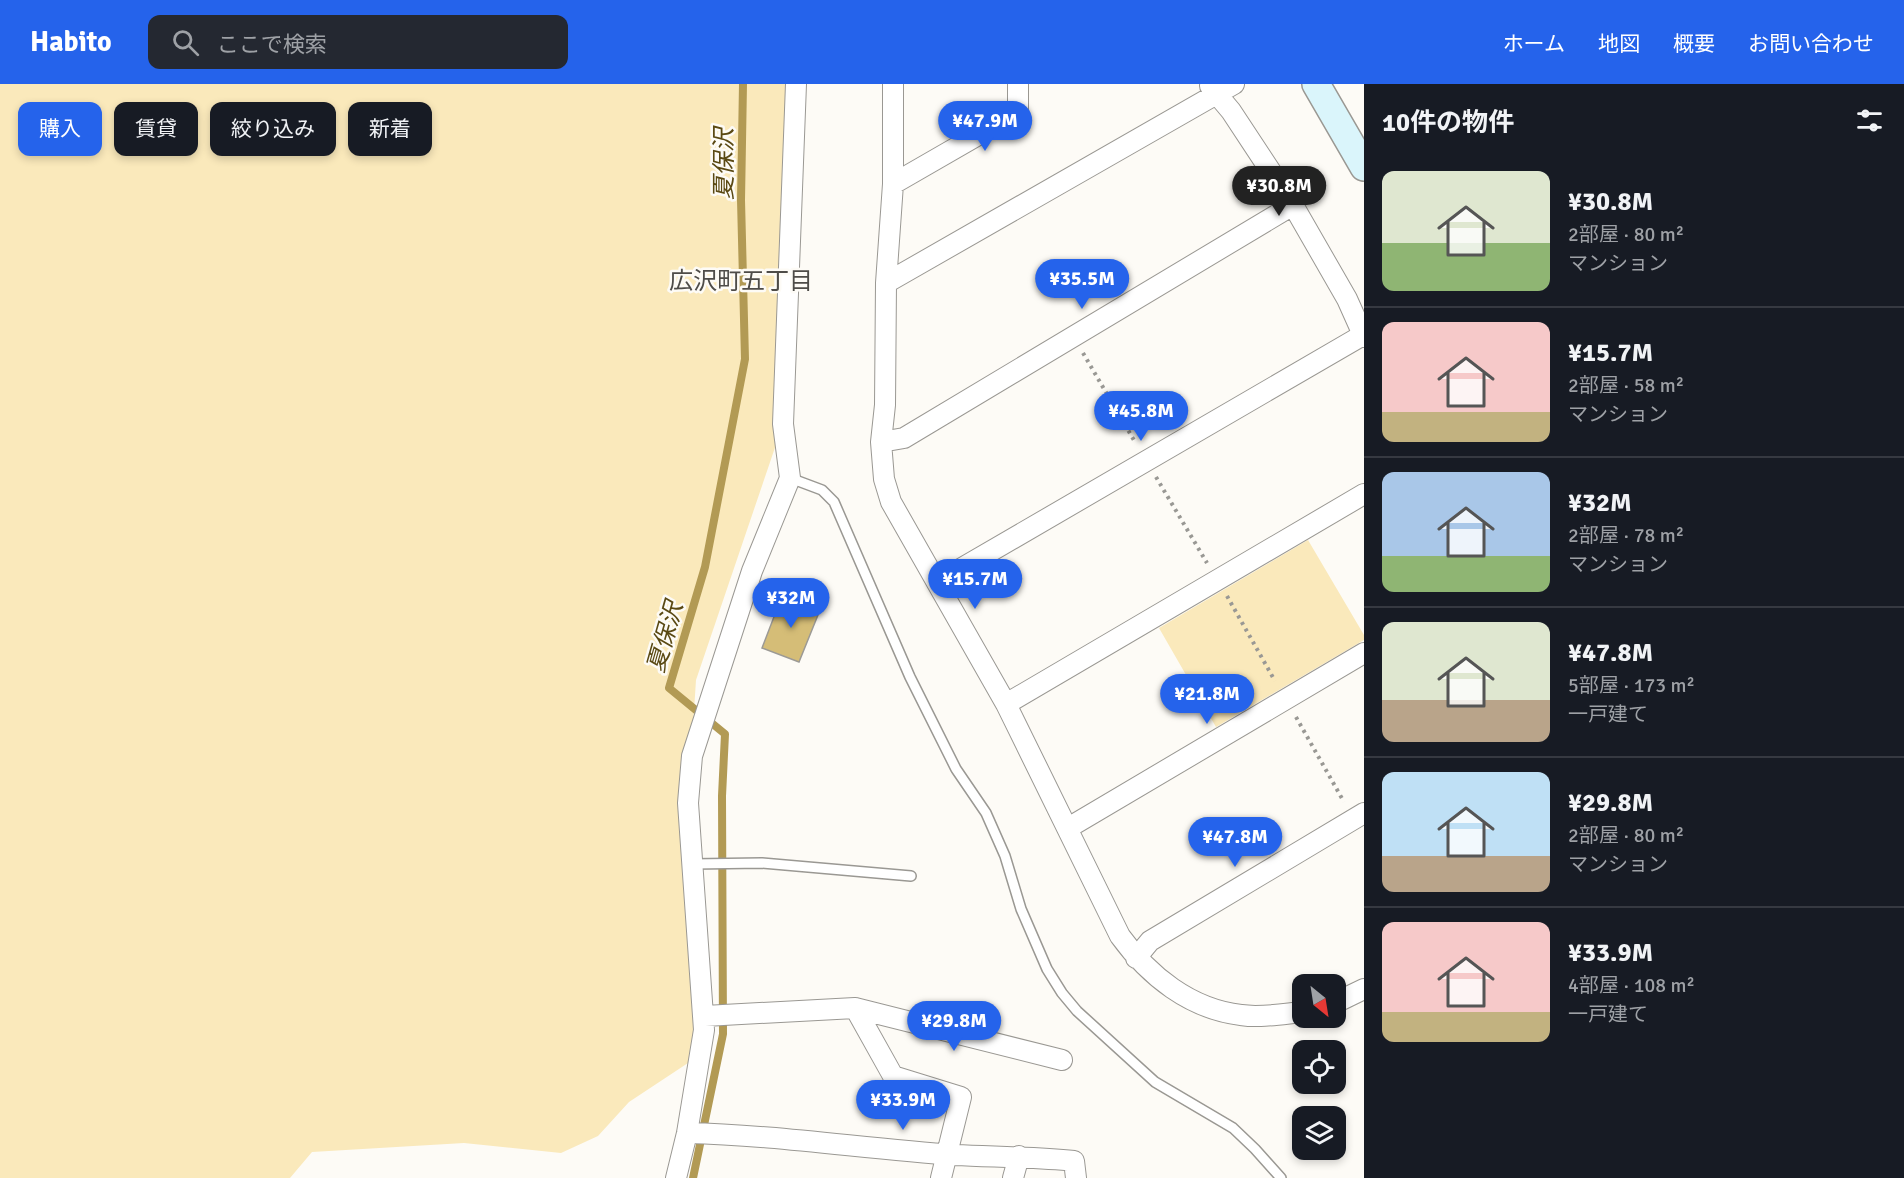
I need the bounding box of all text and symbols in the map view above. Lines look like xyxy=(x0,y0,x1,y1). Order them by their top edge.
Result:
search box xyxy=(148,15,568,69)
text: Habito xyxy=(30,25,112,59)
icon: search xyxy=(169,26,202,59)
text: ここで検索 xyxy=(217,31,327,58)
text: ホーム xyxy=(1503,31,1565,57)
text: 地図 xyxy=(1598,31,1640,57)
text: 概要 xyxy=(1673,31,1715,57)
text: お問い合わせ xyxy=(1748,31,1874,57)
pin: ¥47.9M xyxy=(936,101,1034,152)
chip: 購入 xyxy=(18,102,102,156)
chip: 賃貸 xyxy=(114,102,198,156)
chip: 絞り込み xyxy=(210,102,336,156)
chip: 新着 xyxy=(348,102,432,156)
icon: filters xyxy=(1853,104,1886,137)
text: 10件の物件 xyxy=(1382,107,1514,139)
text: ¥47.9M xyxy=(952,108,1018,133)
water label: 夏保沢 xyxy=(709,125,739,200)
pin: ¥30.8M xyxy=(1230,166,1328,217)
text: ¥30.8M xyxy=(1246,173,1312,198)
text: ¥30.8M xyxy=(1568,186,1653,218)
icon: home xyxy=(1430,195,1502,267)
text: 2部屋 · 80 m² xyxy=(1568,222,1684,247)
text: マンション xyxy=(1568,251,1668,276)
pin: ¥35.5M xyxy=(1033,259,1131,310)
district label: 広沢町五丁目 xyxy=(669,266,813,296)
text: ¥35.5M xyxy=(1049,266,1115,291)
text: ¥15.7M xyxy=(1568,337,1653,369)
icon: home xyxy=(1430,346,1502,418)
text: 2部屋 · 58 m² xyxy=(1568,373,1684,398)
pin: ¥45.8M xyxy=(1092,391,1190,442)
text: ¥45.8M xyxy=(1108,398,1174,423)
text: マンション xyxy=(1568,402,1668,427)
text: ¥32M xyxy=(1568,487,1632,519)
icon: home xyxy=(1430,496,1502,568)
text: 2部屋 · 78 m² xyxy=(1568,523,1684,548)
text: マンション xyxy=(1568,552,1668,577)
pin: ¥15.7M xyxy=(926,559,1024,610)
text: ¥15.7M xyxy=(942,566,1008,591)
pin: ¥32M xyxy=(755,578,827,629)
text: ¥32M xyxy=(766,585,816,610)
water label: 夏保沢 xyxy=(641,595,690,676)
text: ¥47.8M xyxy=(1568,637,1653,669)
icon: home xyxy=(1430,646,1502,718)
text: 5部屋 · 173 m² xyxy=(1568,673,1695,698)
pin: ¥21.8M xyxy=(1158,674,1256,725)
text: ¥21.8M xyxy=(1174,681,1240,706)
text: 一戸建て xyxy=(1568,702,1648,727)
text: ¥29.8M xyxy=(1568,787,1653,819)
icon: home xyxy=(1430,796,1502,868)
pin: ¥47.8M xyxy=(1186,817,1284,868)
text: 2部屋 · 80 m² xyxy=(1568,823,1684,848)
text: ¥47.8M xyxy=(1202,824,1268,849)
text: マンション xyxy=(1568,852,1668,877)
text: ¥33.9M xyxy=(1568,937,1653,969)
icon: home xyxy=(1430,946,1502,1018)
text: 4部屋 · 108 m² xyxy=(1568,973,1695,998)
north arrow xyxy=(1292,974,1346,1028)
map controls xyxy=(1292,974,1346,1160)
pin: ¥29.8M xyxy=(905,1001,1003,1052)
text: 一戸建て xyxy=(1568,1002,1648,1027)
text: ¥29.8M xyxy=(921,1008,987,1033)
button: locate xyxy=(1292,1040,1346,1094)
pin: ¥33.9M xyxy=(854,1080,952,1131)
text: ¥33.9M xyxy=(870,1087,936,1112)
button: layers xyxy=(1292,1106,1346,1160)

